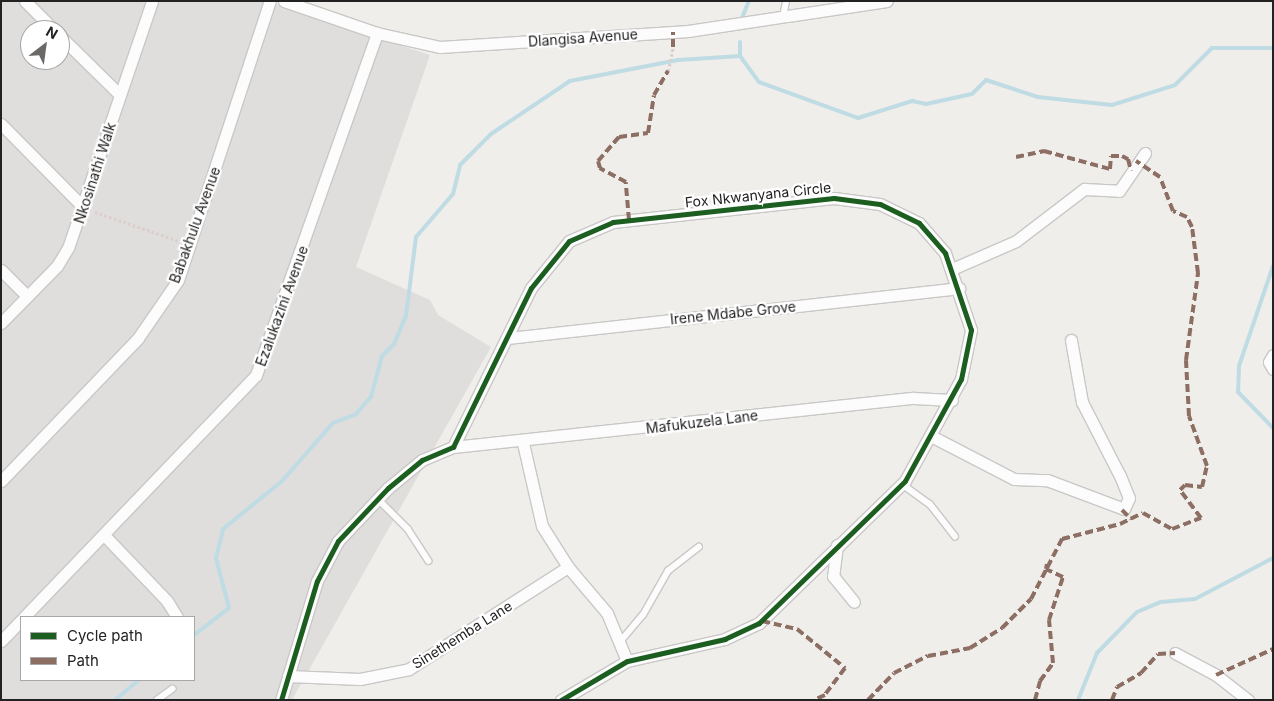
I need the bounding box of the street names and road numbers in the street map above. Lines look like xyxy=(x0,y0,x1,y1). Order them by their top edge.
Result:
street label: Dlangisa Avenue xyxy=(528,26,638,50)
street label: Nkosinathi Walk xyxy=(71,120,119,226)
street label: Babakhulu Avenue xyxy=(166,165,224,285)
street label: Fox Nkwanyana Circle xyxy=(684,179,832,211)
street label: Ezalukazini Avenue xyxy=(252,243,312,369)
street label: Irene Mdabe Grove xyxy=(669,298,797,328)
street label: Mafukuzela Lane xyxy=(645,407,759,437)
street label: Sinethemba Lane xyxy=(409,597,515,673)

